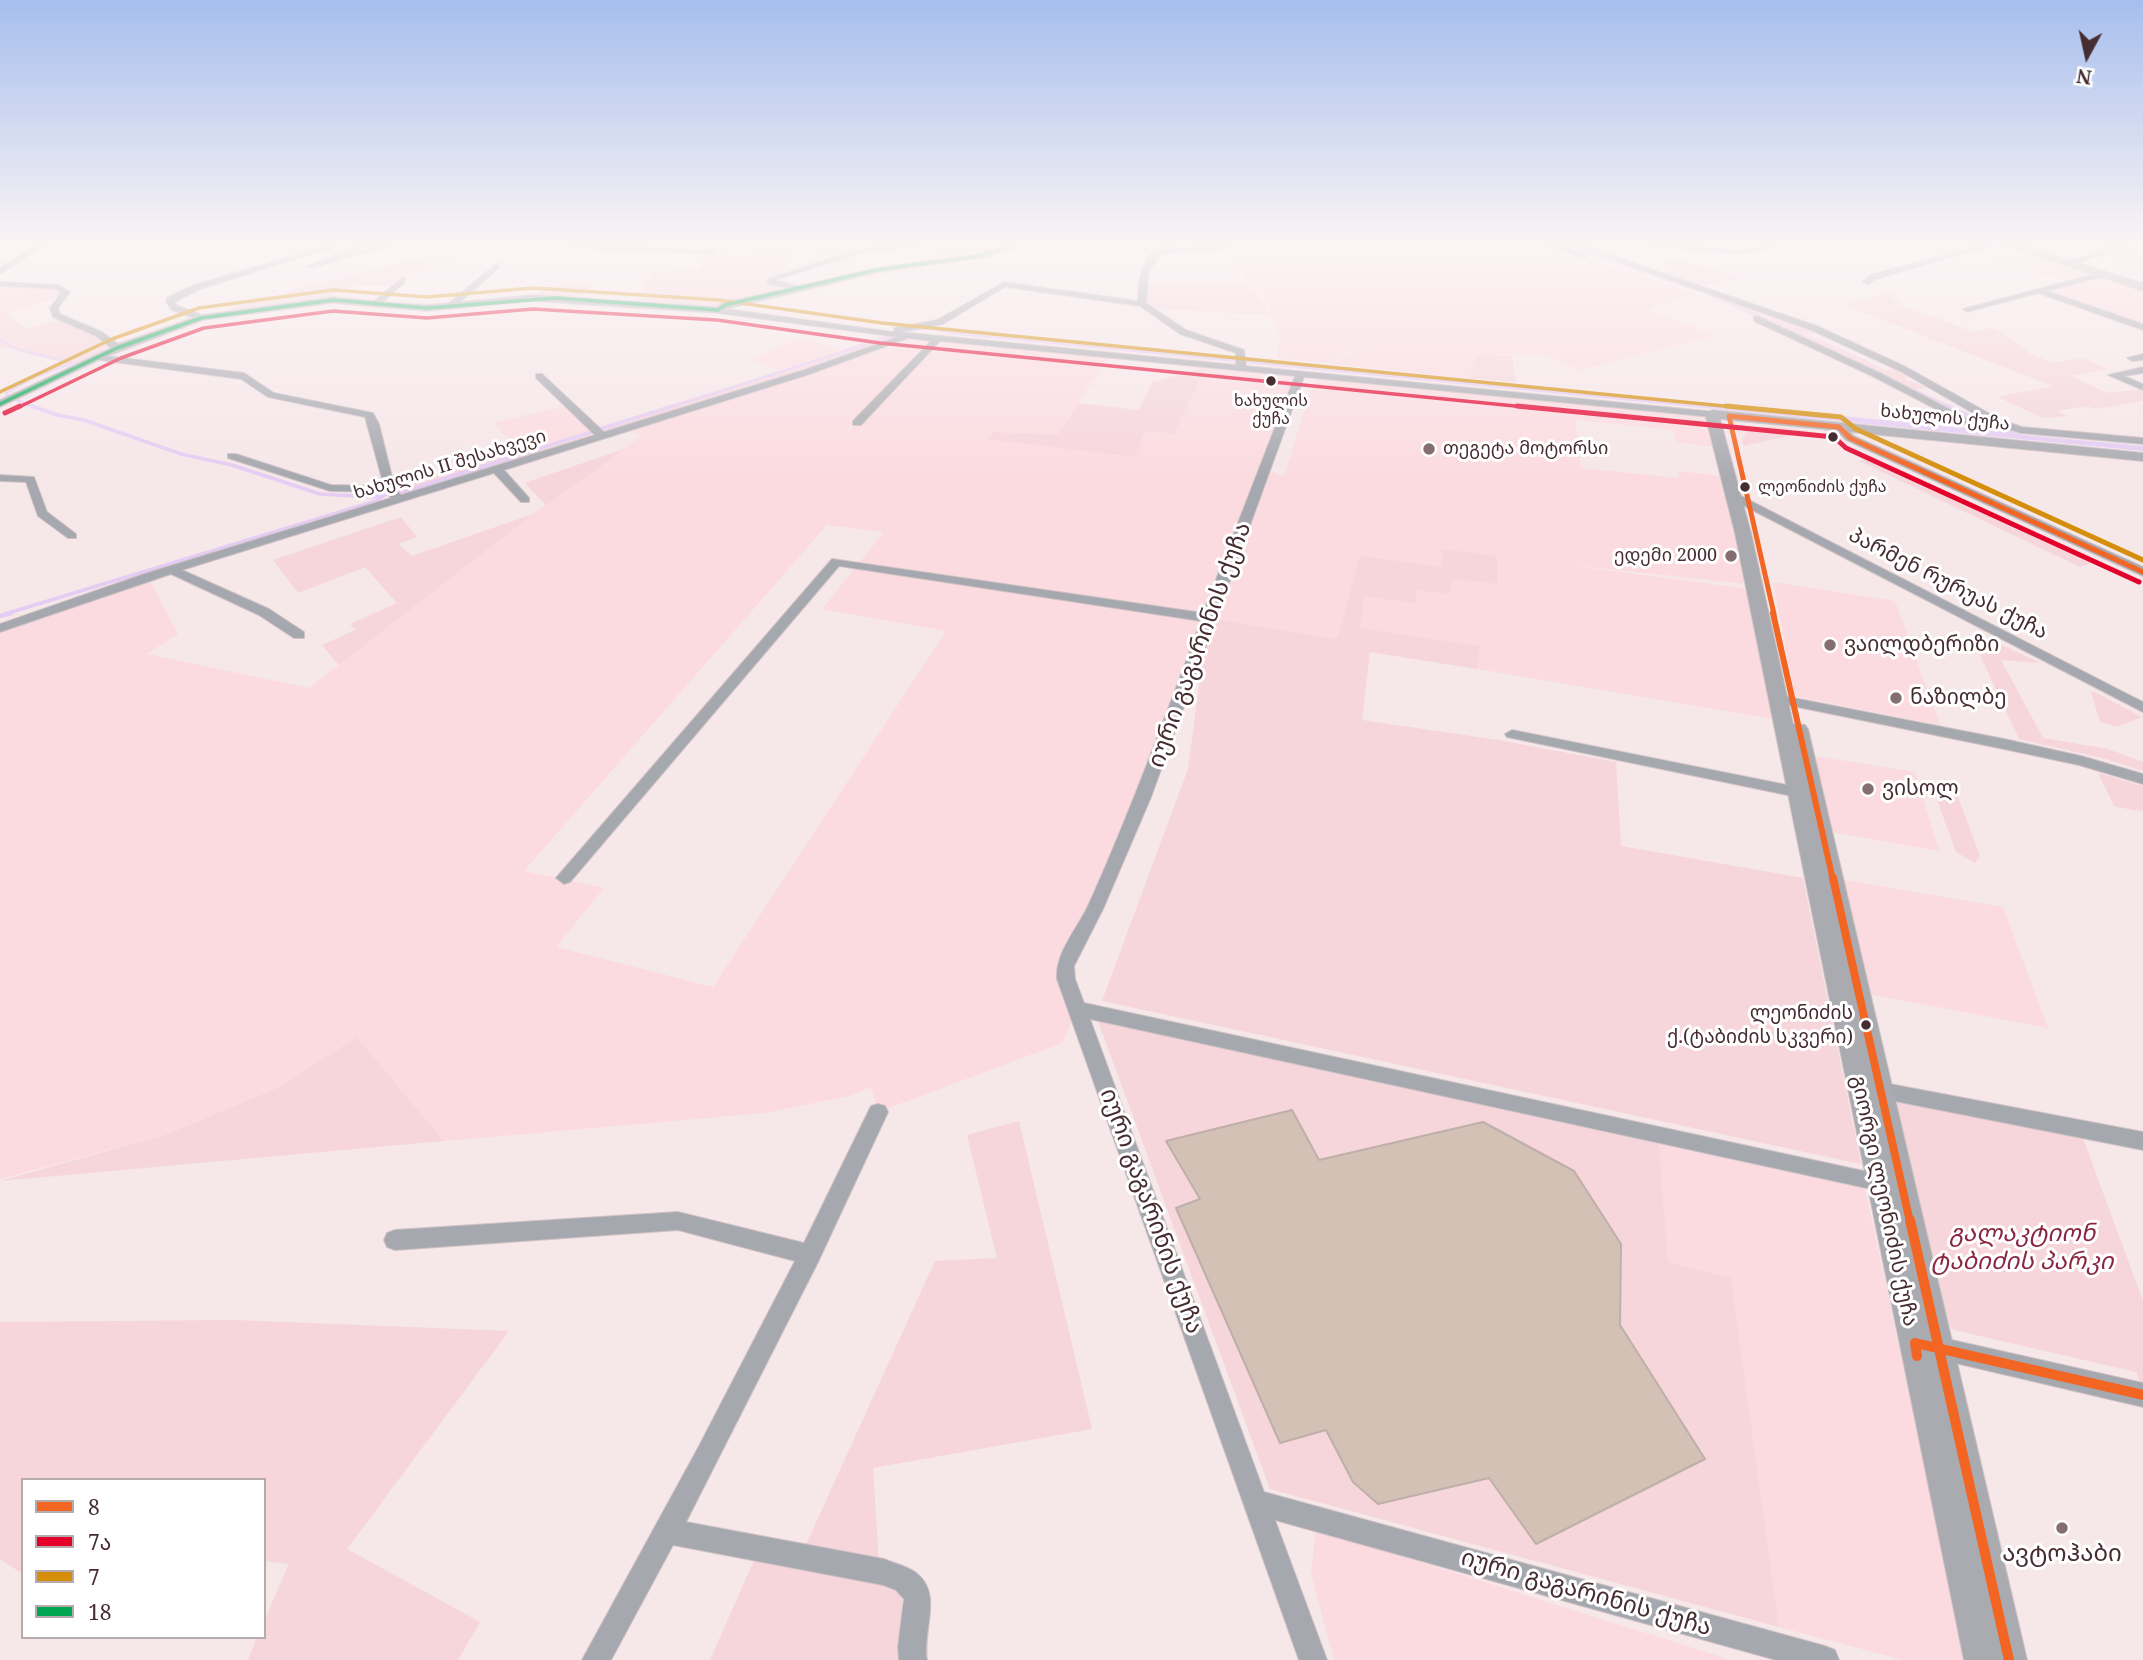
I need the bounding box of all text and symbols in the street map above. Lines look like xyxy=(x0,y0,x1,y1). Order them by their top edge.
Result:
north arrow xyxy=(2052,21,2122,91)
text: N xyxy=(2075,63,2093,91)
marker: ხახულის ქუჩა xyxy=(1264,374,1278,388)
place label: ხახულის ქუჩა xyxy=(1234,391,1308,429)
street label: ხახულის ქუჩა xyxy=(1879,400,2011,436)
street label: ხახულის II შესახვევი xyxy=(351,425,549,505)
unlabelled marker xyxy=(1826,430,1840,444)
place label: თეგეტა მოტორსი xyxy=(1443,438,1608,460)
marker: თეგეტა მოტორსი xyxy=(1421,441,1437,457)
place label: ლეონიძის ქუჩა xyxy=(1758,477,1886,497)
marker: ლეონიძის ქუჩა xyxy=(1738,480,1752,494)
street label: იური გაგარინის ქუჩა xyxy=(1142,518,1258,772)
street label: პარმენ რურუას ქუჩა xyxy=(1844,523,2052,645)
place label: ედემი 2000 xyxy=(1614,545,1717,567)
marker: ედემი 2000 xyxy=(1723,548,1739,564)
place label: ვაილდბერიზი xyxy=(1844,632,1999,658)
marker: ვაილდბერიზი xyxy=(1822,637,1838,653)
place label: ნაზილბე xyxy=(1910,685,2007,711)
marker: ნაზილბე xyxy=(1888,690,1904,706)
place label: ვისოლ xyxy=(1882,776,1959,802)
marker: ვისოლ xyxy=(1860,781,1876,797)
place label: ლეონიძის ქ.(ტაბიძის სკვერი) xyxy=(1667,1003,1853,1047)
marker: ლეონიძის ქ.(ტაბიძის სკვერი) xyxy=(1859,1018,1873,1032)
street label: გიორგი ლეონიძის ქუჩა xyxy=(1845,1073,1923,1329)
street label: იური გაგარინის ქუჩა xyxy=(1093,1084,1209,1338)
park label: გალაკტიონ ტაბიძის პარკი xyxy=(1931,1220,2113,1276)
legend xyxy=(21,1478,266,1639)
text: 8 xyxy=(88,1493,100,1521)
marker: ავტოჰაბი xyxy=(2054,1520,2070,1536)
text: 7ა xyxy=(88,1528,111,1556)
place label: ავტოჰაბი xyxy=(2002,1540,2122,1568)
street label: იური გაგარინის ქუჩა xyxy=(1458,1543,1714,1643)
text: 7 xyxy=(88,1563,100,1591)
text: 18 xyxy=(88,1598,111,1626)

